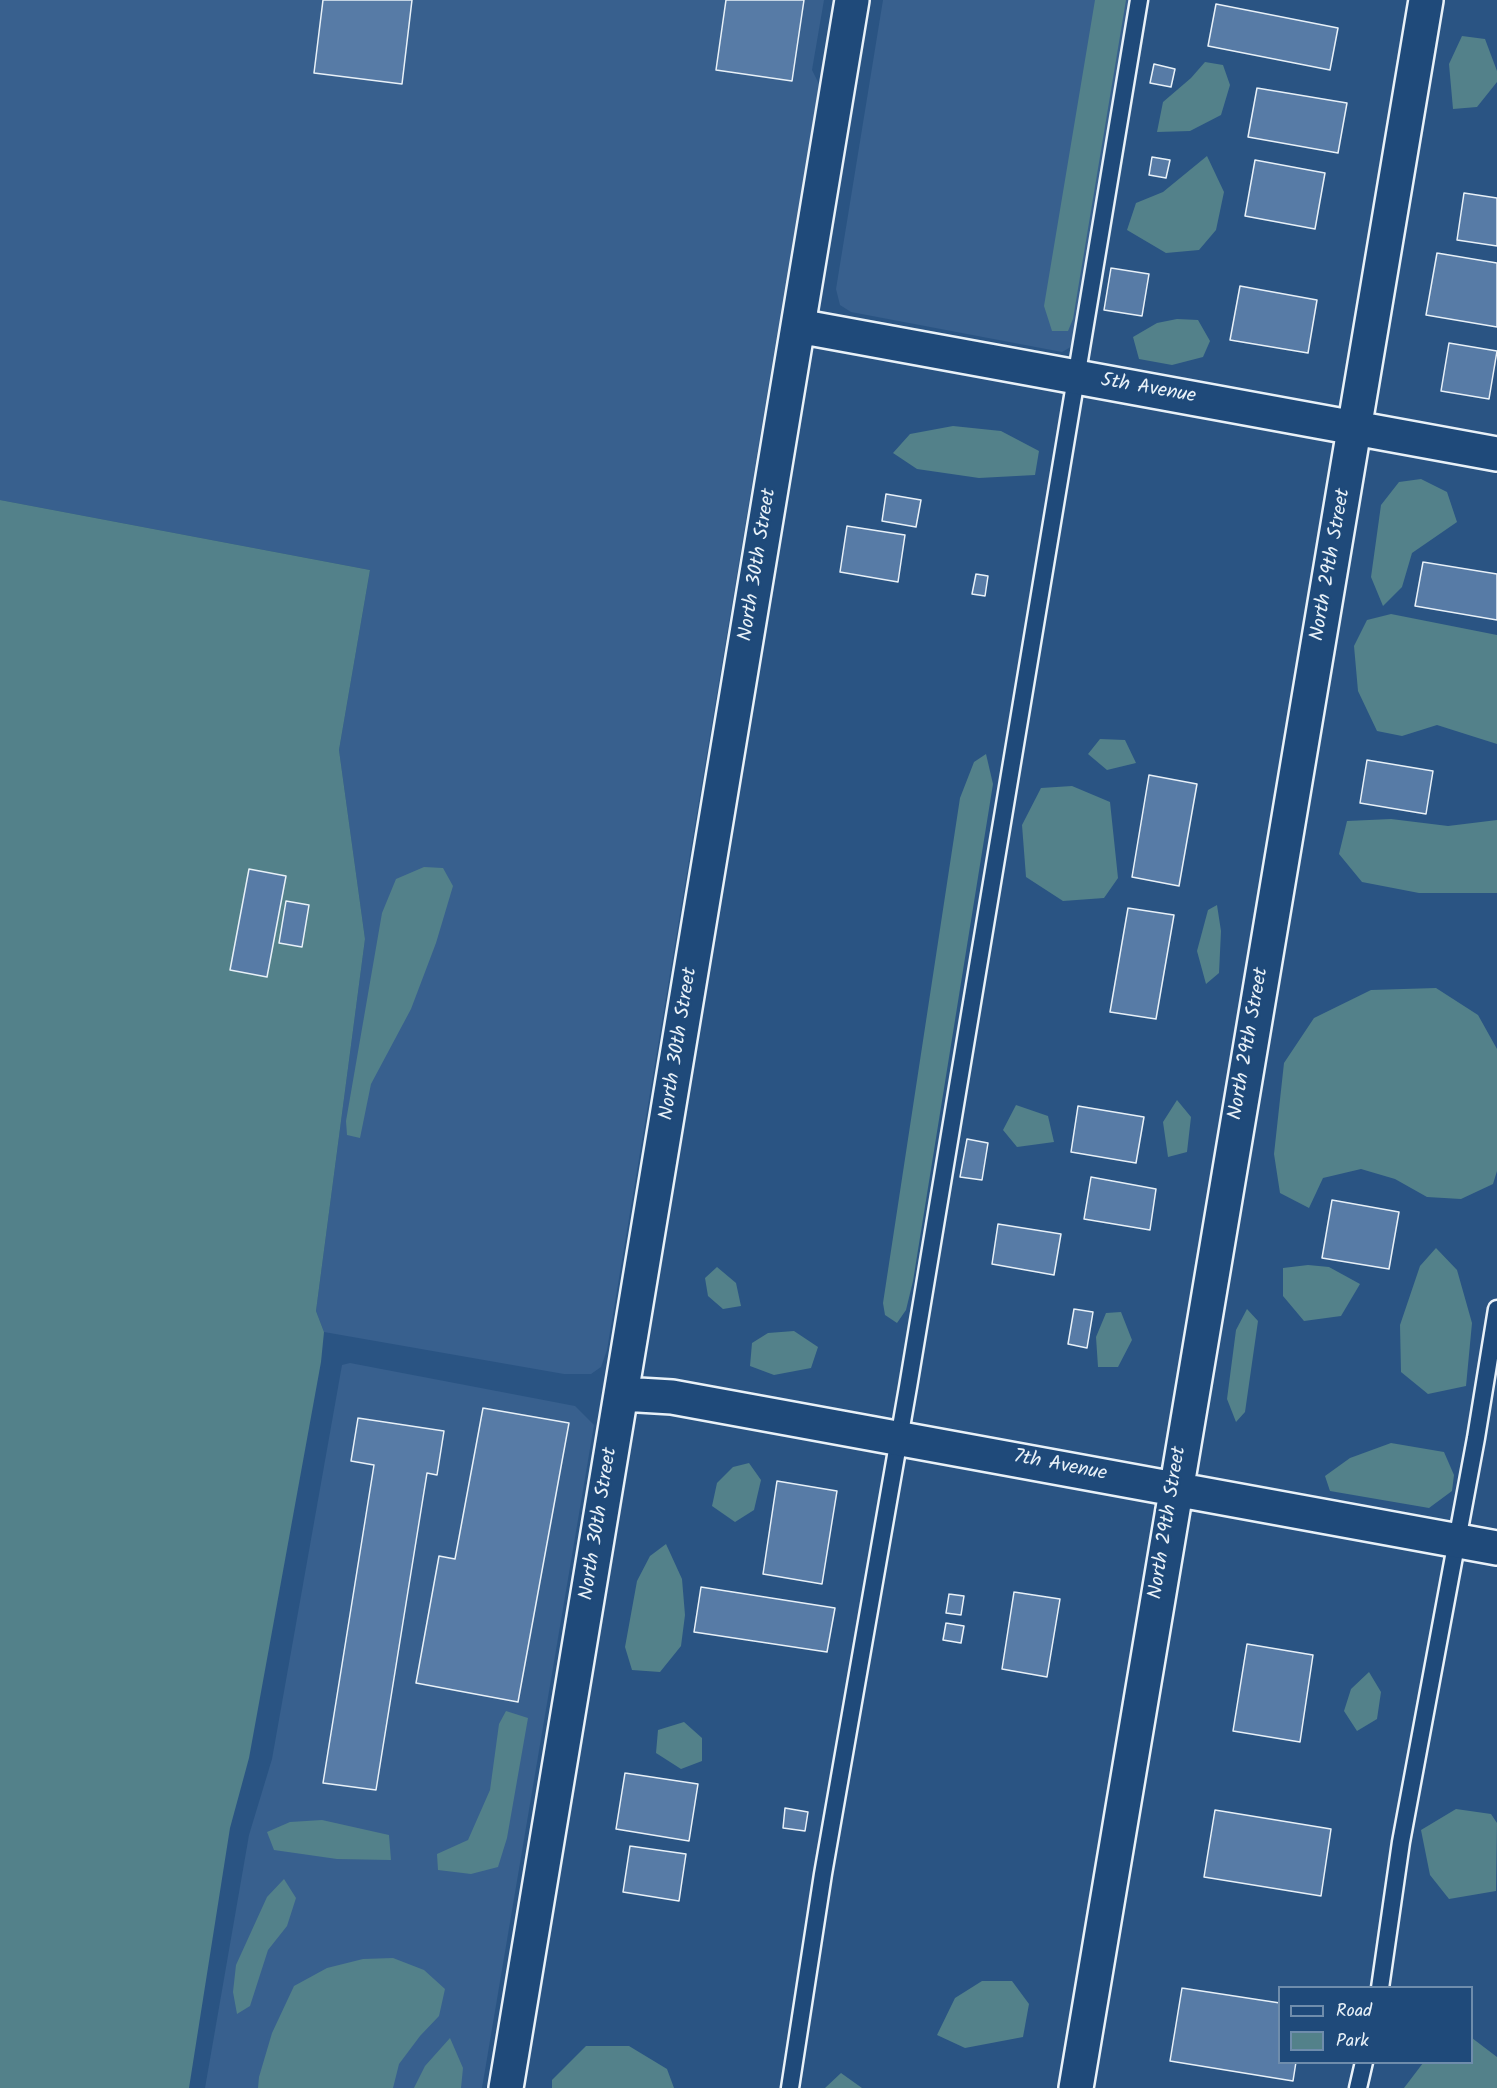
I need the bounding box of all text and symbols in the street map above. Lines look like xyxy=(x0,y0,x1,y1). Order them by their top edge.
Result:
street label: 5th Avenue xyxy=(1099,370,1197,410)
street label: North 30th Street xyxy=(735,487,783,643)
street label: North 29th Street xyxy=(1307,487,1357,643)
street label: North 30th Street xyxy=(656,966,704,1122)
street label: North 29th Street xyxy=(1225,966,1275,1122)
street label: North 29th Street xyxy=(1145,1445,1193,1601)
street label: North 30th Street xyxy=(576,1446,624,1602)
street label: 7th Avenue xyxy=(1011,1446,1109,1488)
legend xyxy=(1278,1986,1473,2064)
text: Road xyxy=(1336,1997,1372,2026)
text: Park xyxy=(1336,2027,1369,2056)

